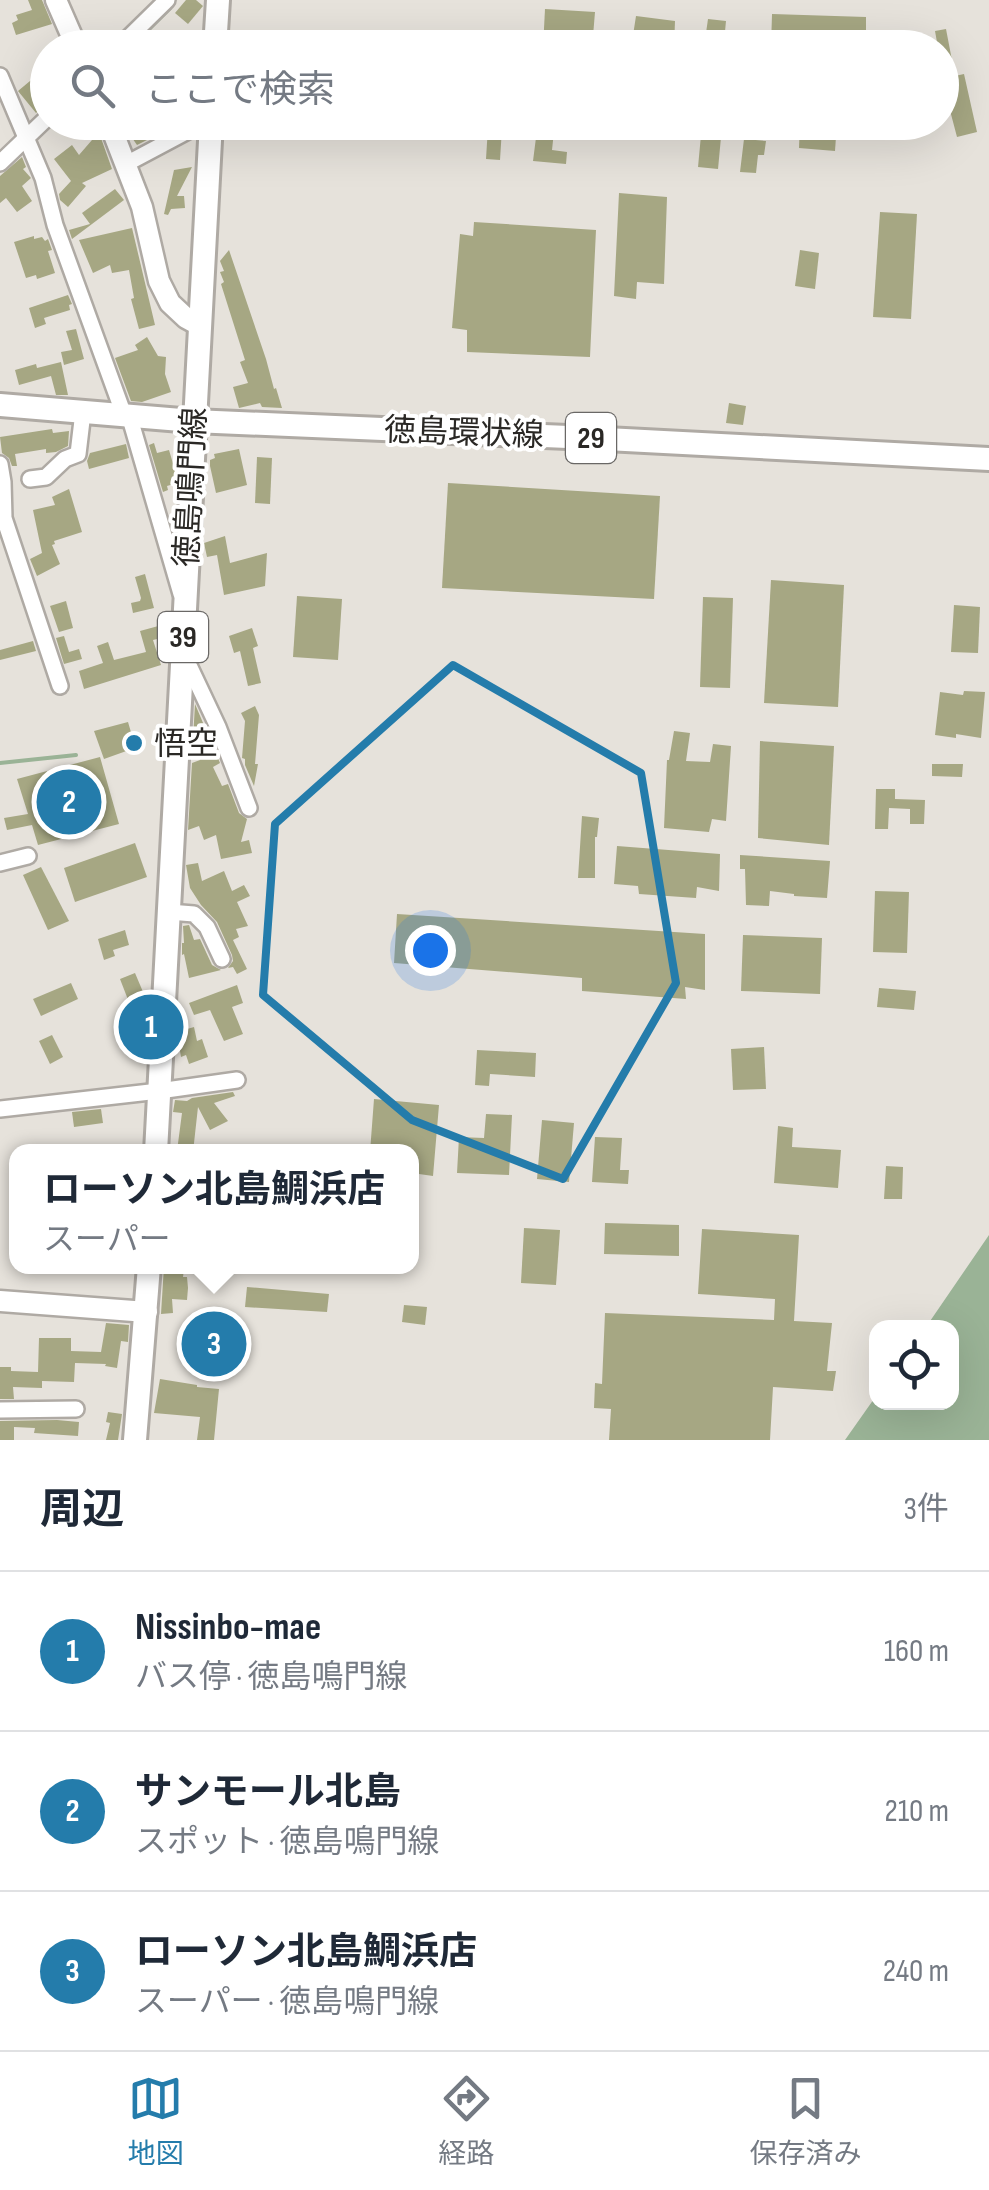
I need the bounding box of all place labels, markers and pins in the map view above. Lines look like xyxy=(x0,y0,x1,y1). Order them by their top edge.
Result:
place label: 悟空 xyxy=(154,725,218,764)
marker: 悟空 xyxy=(123,732,145,754)
pin: 2 xyxy=(36,764,102,840)
pin: 1 xyxy=(118,990,184,1064)
pin: 3 xyxy=(182,1306,246,1382)

